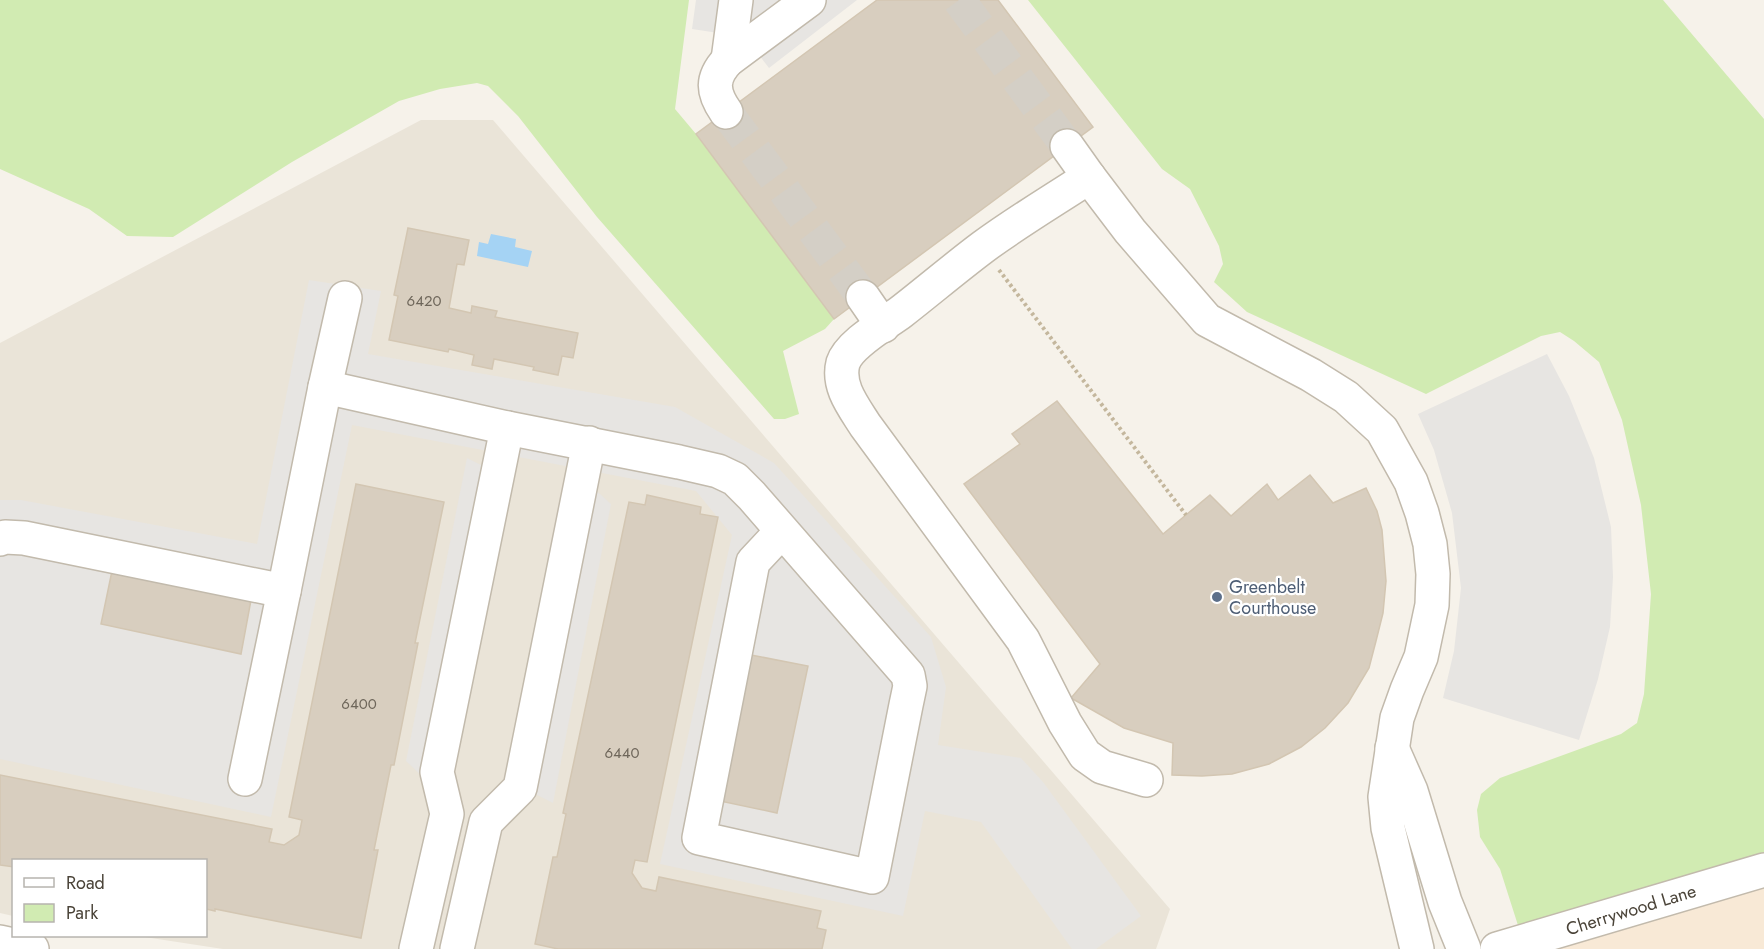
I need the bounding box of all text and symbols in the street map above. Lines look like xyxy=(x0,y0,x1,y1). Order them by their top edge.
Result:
house number: 6420 xyxy=(407,290,441,312)
place label: Greenbelt Courthouse xyxy=(1229,574,1316,621)
marker: Greenbelt Courthouse xyxy=(1210,590,1224,604)
house number: 6400 xyxy=(341,693,377,715)
house number: 6440 xyxy=(604,742,640,764)
legend xyxy=(12,859,207,937)
text: Road xyxy=(66,870,105,896)
street label: Cherrywood Lane xyxy=(1563,878,1699,942)
text: Park xyxy=(66,900,98,926)

